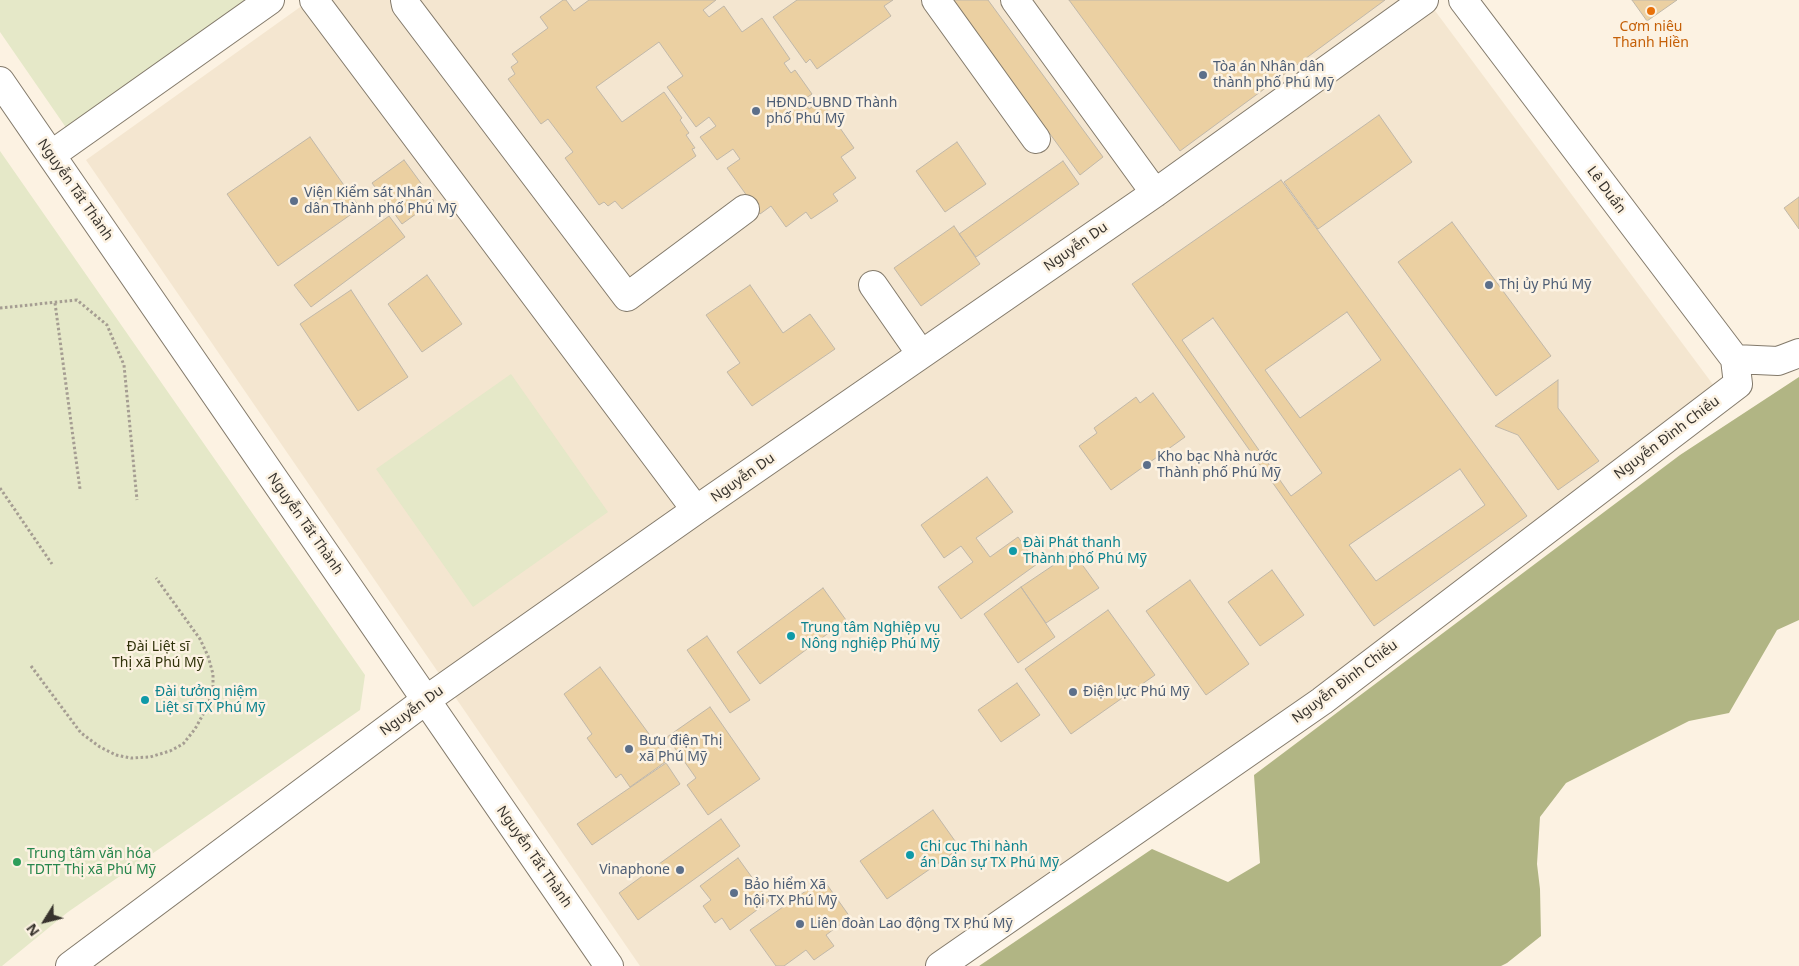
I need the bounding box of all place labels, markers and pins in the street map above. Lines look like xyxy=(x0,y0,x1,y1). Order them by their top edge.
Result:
marker: Cơm niêu Thanh Hiền xyxy=(1645,5,1657,17)
place label: Cơm niêu Thanh Hiền xyxy=(1613,19,1689,52)
place label: Tòa án Nhân dân thành phố Phú Mỹ xyxy=(1213,59,1334,92)
marker: Tòa án Nhân dân thành phố Phú Mỹ xyxy=(1197,69,1209,81)
place label: HĐND-UBND Thành phố Phú Mỹ xyxy=(766,95,897,128)
marker: HĐND-UBND Thành phố Phú Mỹ xyxy=(750,105,762,117)
place label: Viện Kiểm sát Nhân dân Thành phố Phú Mỹ xyxy=(304,185,457,218)
marker: Viện Kiểm sát Nhân dân Thành phố Phú Mỹ xyxy=(288,195,300,207)
place label: Thị ủy Phú Mỹ xyxy=(1499,277,1591,293)
marker: Thị ủy Phú Mỹ xyxy=(1483,279,1495,291)
place label: Kho bạc Nhà nước Thành phố Phú Mỹ xyxy=(1157,449,1281,482)
marker: Kho bạc Nhà nước Thành phố Phú Mỹ xyxy=(1141,459,1153,471)
place label: Đài Phát thanh Thành phố Phú Mỹ xyxy=(1023,535,1147,568)
marker: Đài Phát thanh Thành phố Phú Mỹ xyxy=(1007,545,1019,557)
place label: Trung tâm Nghiệp vụ Nông nghiệp Phú Mỹ xyxy=(801,620,940,652)
marker: Trung tâm Nghiệp vụ Nông nghiệp Phú Mỹ xyxy=(785,630,797,642)
place label: Đài tưởng niệm Liệt sĩ TX Phú Mỹ xyxy=(155,684,265,716)
place label: Điện lực Phú Mỹ xyxy=(1083,684,1190,700)
marker: Điện lực Phú Mỹ xyxy=(1067,686,1079,698)
marker: Đài tưởng niệm Liệt sĩ TX Phú Mỹ xyxy=(139,694,151,706)
place label: Bưu điện Thị xã Phú Mỹ xyxy=(639,733,722,766)
marker: Bưu điện Thị xã Phú Mỹ xyxy=(623,743,635,755)
place label: Chi cục Thi hành án Dân sự TX Phú Mỹ xyxy=(920,839,1059,872)
place label: Trung tâm văn hóa TDTT Thị xã Phú Mỹ xyxy=(27,846,156,879)
marker: Chi cục Thi hành án Dân sự TX Phú Mỹ xyxy=(904,849,916,861)
marker: Trung tâm văn hóa TDTT Thị xã Phú Mỹ xyxy=(11,856,23,868)
place label: Vinaphone xyxy=(599,862,670,878)
marker: Vinaphone xyxy=(674,864,686,876)
place label: Bảo hiểm Xã hội TX Phú Mỹ xyxy=(744,877,837,910)
marker: Bảo hiểm Xã hội TX Phú Mỹ xyxy=(728,887,740,899)
place label: Liên đoàn Lao động TX Phú Mỹ xyxy=(810,916,1013,932)
marker: Liên đoàn Lao động TX Phú Mỹ xyxy=(794,918,806,930)

